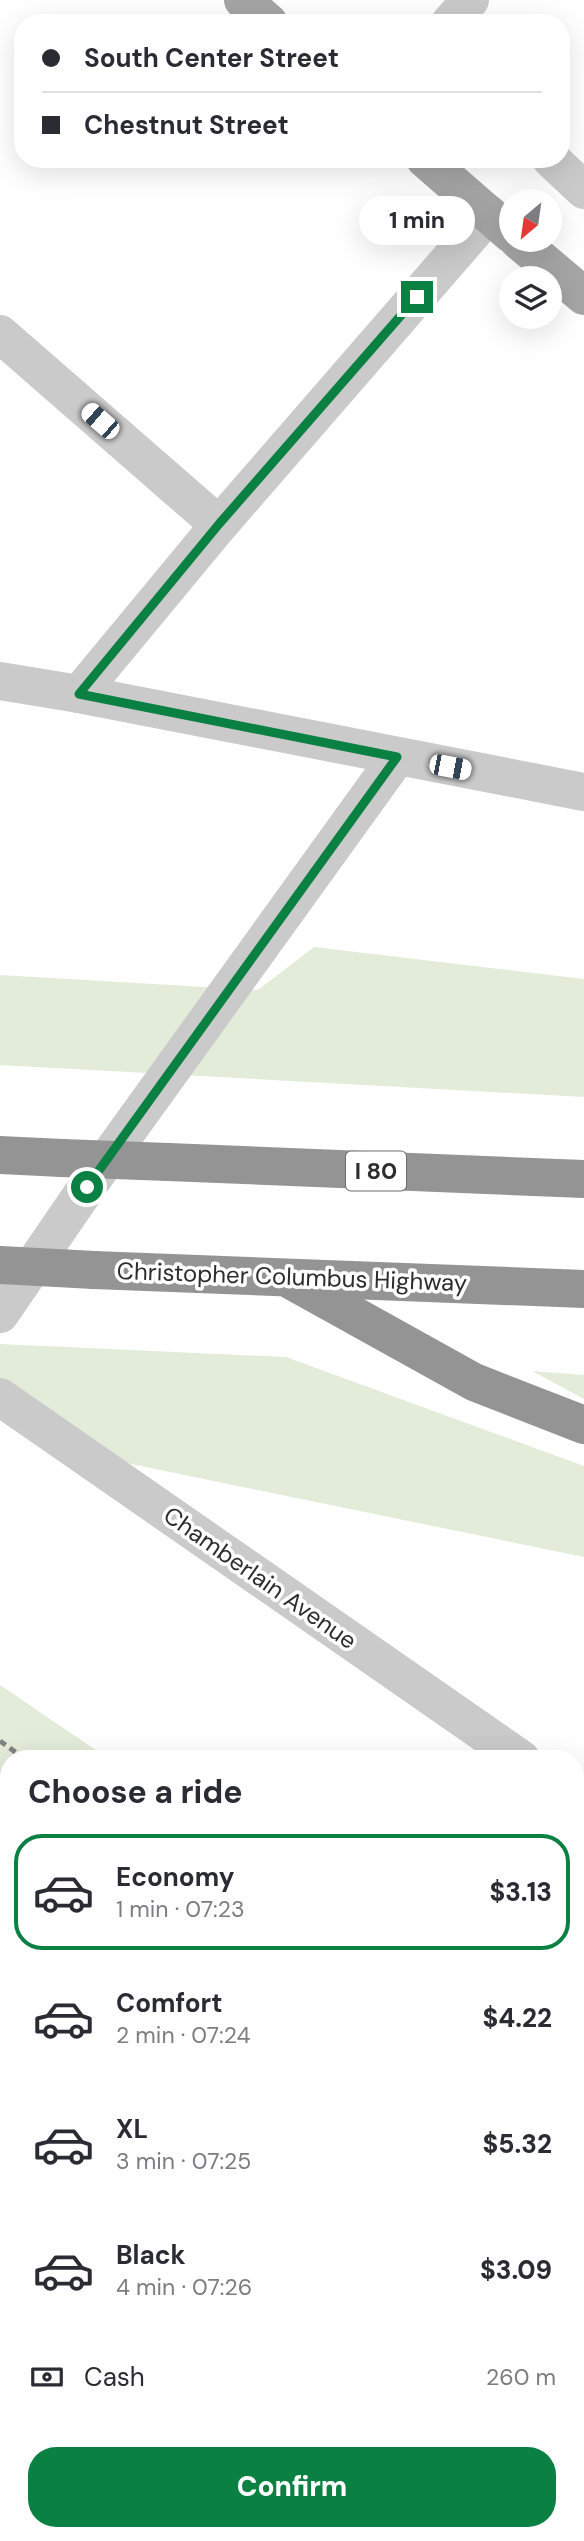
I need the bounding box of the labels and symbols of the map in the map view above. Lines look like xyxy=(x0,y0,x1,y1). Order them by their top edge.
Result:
north arrow xyxy=(499,189,562,252)
callout: 1 min xyxy=(359,196,475,244)
route end xyxy=(401,281,433,313)
car xyxy=(78,399,123,443)
car xyxy=(428,753,473,781)
road number: I 80 xyxy=(346,1152,406,1190)
route start xyxy=(71,1171,103,1203)
street label: Christopher Columbus Highway xyxy=(116,1255,468,1298)
street label: Chamberlain Avenue xyxy=(158,1499,363,1656)

